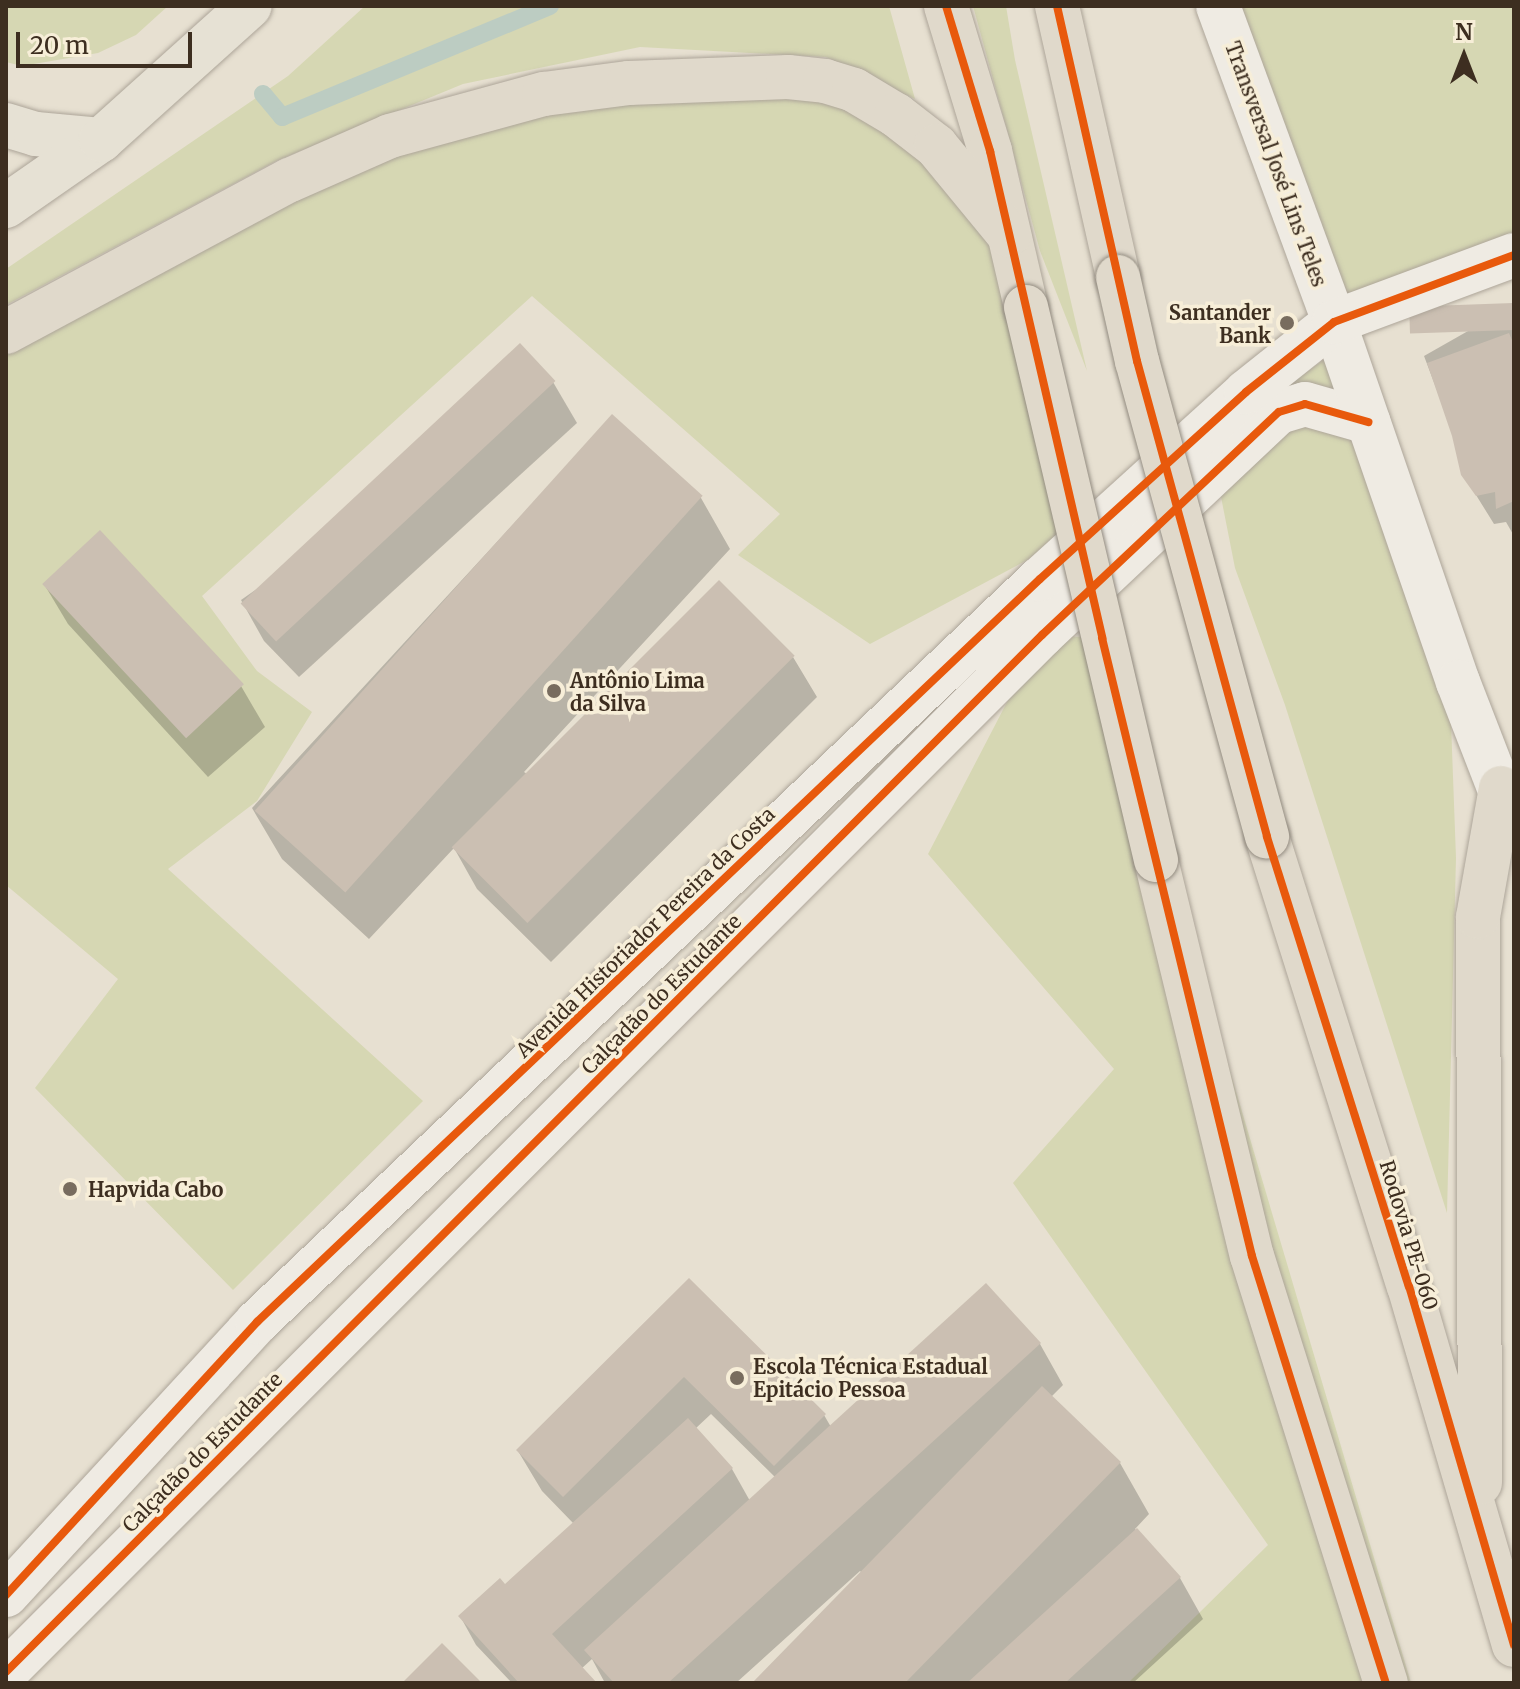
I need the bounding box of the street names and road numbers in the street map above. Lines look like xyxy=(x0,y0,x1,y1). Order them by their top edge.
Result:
street label: Transversal José Lins Teles xyxy=(1220,38,1332,290)
street label: Avenida Historiador Pereira da Costa xyxy=(511,802,779,1062)
street label: Calçadão do Estudante xyxy=(576,909,746,1079)
street label: Rodovia PE-060 xyxy=(1375,1157,1443,1313)
street label: Calçadão do Estudante xyxy=(117,1367,287,1537)

